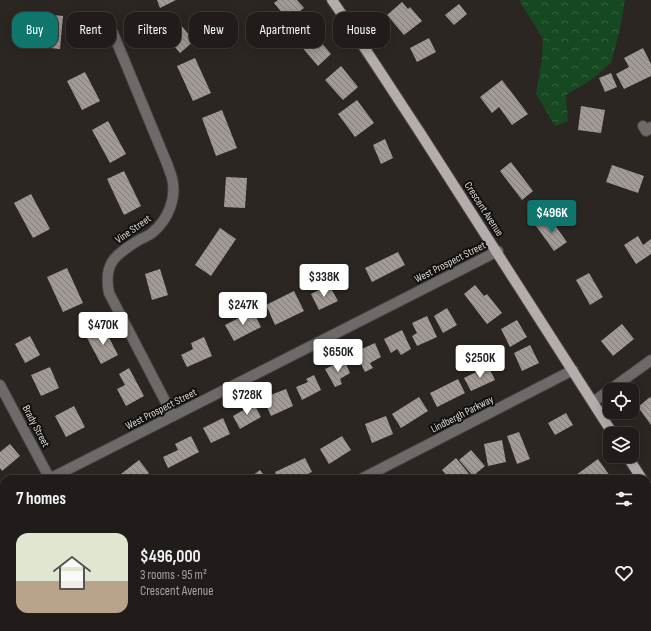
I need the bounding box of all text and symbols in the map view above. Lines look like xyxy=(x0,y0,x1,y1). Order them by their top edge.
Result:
chip: Buy xyxy=(12,12,58,48)
chip: Rent xyxy=(66,12,116,48)
chip: Filters xyxy=(124,12,181,48)
chip: New xyxy=(189,12,238,48)
chip: Apartment xyxy=(246,12,325,48)
chip: House xyxy=(333,12,390,48)
street label: Crescent Avenue xyxy=(462,179,506,239)
pin: $496K xyxy=(524,200,580,234)
text: $496K xyxy=(536,205,568,221)
street label: Vine Street xyxy=(112,212,154,246)
street label: West Prospect Street xyxy=(412,238,488,286)
pin: $338K xyxy=(296,264,352,298)
text: $338K xyxy=(309,269,339,285)
pin: $247K xyxy=(215,292,271,326)
text: $247K xyxy=(228,297,258,313)
pin: $470K xyxy=(75,312,131,346)
text: $470K xyxy=(88,317,118,333)
pin: $650K xyxy=(310,339,366,373)
text: $650K xyxy=(322,344,354,360)
pin: $250K xyxy=(452,345,508,379)
text: $250K xyxy=(465,350,495,366)
pin: $728K xyxy=(219,382,275,416)
map controls xyxy=(603,383,639,463)
button: locate xyxy=(603,383,639,419)
street label: West Prospect Street xyxy=(123,385,199,433)
text: $728K xyxy=(232,387,262,403)
street label: Lindbergh Parkway xyxy=(428,392,496,435)
street label: Brady Street xyxy=(19,403,53,450)
button: layers xyxy=(603,427,639,463)
icon: filters xyxy=(613,488,635,510)
text: 7 homes xyxy=(16,489,66,509)
text: $496,000 xyxy=(140,547,201,567)
icon: home xyxy=(48,549,96,597)
icon: heart xyxy=(613,562,635,584)
text: 3 rooms · 95 m² xyxy=(140,567,207,583)
text: Crescent Avenue xyxy=(140,583,214,599)

